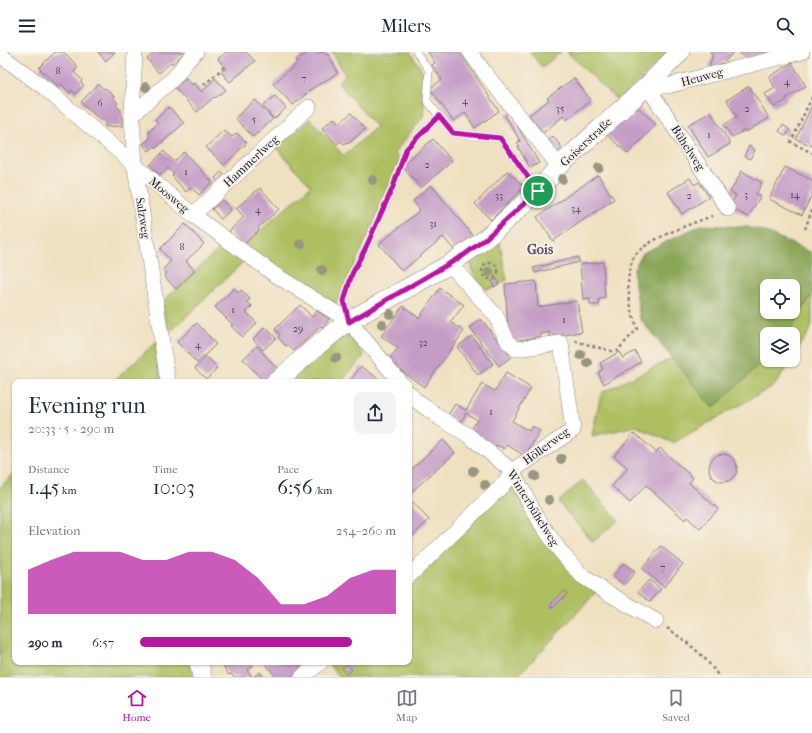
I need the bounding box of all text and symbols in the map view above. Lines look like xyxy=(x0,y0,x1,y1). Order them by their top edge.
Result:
icon: menu xyxy=(16,15,38,37)
icon: search xyxy=(774,15,796,37)
text: Milers xyxy=(381,16,431,37)
house number: 8 xyxy=(55,65,61,77)
street label: Heuweg xyxy=(679,65,725,89)
house number: 7 xyxy=(302,73,307,85)
house number: 4 xyxy=(784,76,791,88)
house number: 4 xyxy=(462,95,469,107)
house number: 6 xyxy=(97,97,103,109)
house number: 35 xyxy=(556,103,564,115)
house number: 2 xyxy=(744,103,750,115)
house number: 5 xyxy=(252,114,256,126)
street label: Goiserstraße xyxy=(557,115,615,169)
street label: Bühelweg xyxy=(668,123,708,174)
house number: 1 xyxy=(707,129,711,141)
street label: Hammerlweg xyxy=(221,132,282,190)
house number: 2 xyxy=(424,159,430,171)
house number: 1 xyxy=(184,166,188,178)
street label: Moosweg xyxy=(146,174,193,216)
pin xyxy=(521,174,555,208)
icon: arrive xyxy=(527,180,549,202)
house number: 3 xyxy=(744,189,748,201)
house number: 14 xyxy=(790,189,801,201)
house number: 33 xyxy=(495,190,503,202)
house number: 2 xyxy=(686,190,692,202)
street label: Salzweg xyxy=(133,196,153,240)
house number: 34 xyxy=(571,203,582,215)
house number: 4 xyxy=(255,204,262,216)
house number: 31 xyxy=(429,218,437,230)
house number: 8 xyxy=(179,241,185,253)
district label: Gois xyxy=(527,241,554,258)
map controls xyxy=(760,279,800,367)
button: locate xyxy=(760,279,800,319)
house number: 1 xyxy=(231,304,235,316)
house number: 1 xyxy=(562,314,566,326)
house number: 29 xyxy=(293,323,303,335)
button: layers xyxy=(760,327,800,367)
house number: 32 xyxy=(418,337,428,349)
house number: 4 xyxy=(195,339,202,351)
button: share xyxy=(354,392,396,434)
text: Evening run xyxy=(28,393,146,419)
house number: 1 xyxy=(489,406,493,418)
text: 20:33 · 5 × 290 m xyxy=(28,421,114,436)
street label: Höllerweg xyxy=(520,424,572,468)
text: Distance xyxy=(28,463,69,476)
text: Time xyxy=(153,463,178,476)
text: Pace xyxy=(277,463,299,476)
street label: Winterbühelweg xyxy=(503,466,562,549)
text: 1.45 xyxy=(28,476,59,499)
text: 10:03 xyxy=(153,476,195,499)
text: 6:56 xyxy=(277,476,312,499)
text: km xyxy=(59,484,77,497)
text: /km xyxy=(312,484,332,497)
text: Elevation xyxy=(28,523,81,538)
text: 254–260 m xyxy=(336,523,396,538)
house number: 7 xyxy=(661,562,666,574)
text: 290 m xyxy=(28,635,62,650)
text: 6:57 xyxy=(92,635,114,650)
tab: Home xyxy=(122,687,151,724)
tab: Map xyxy=(396,687,418,724)
tab: Saved xyxy=(662,687,690,724)

